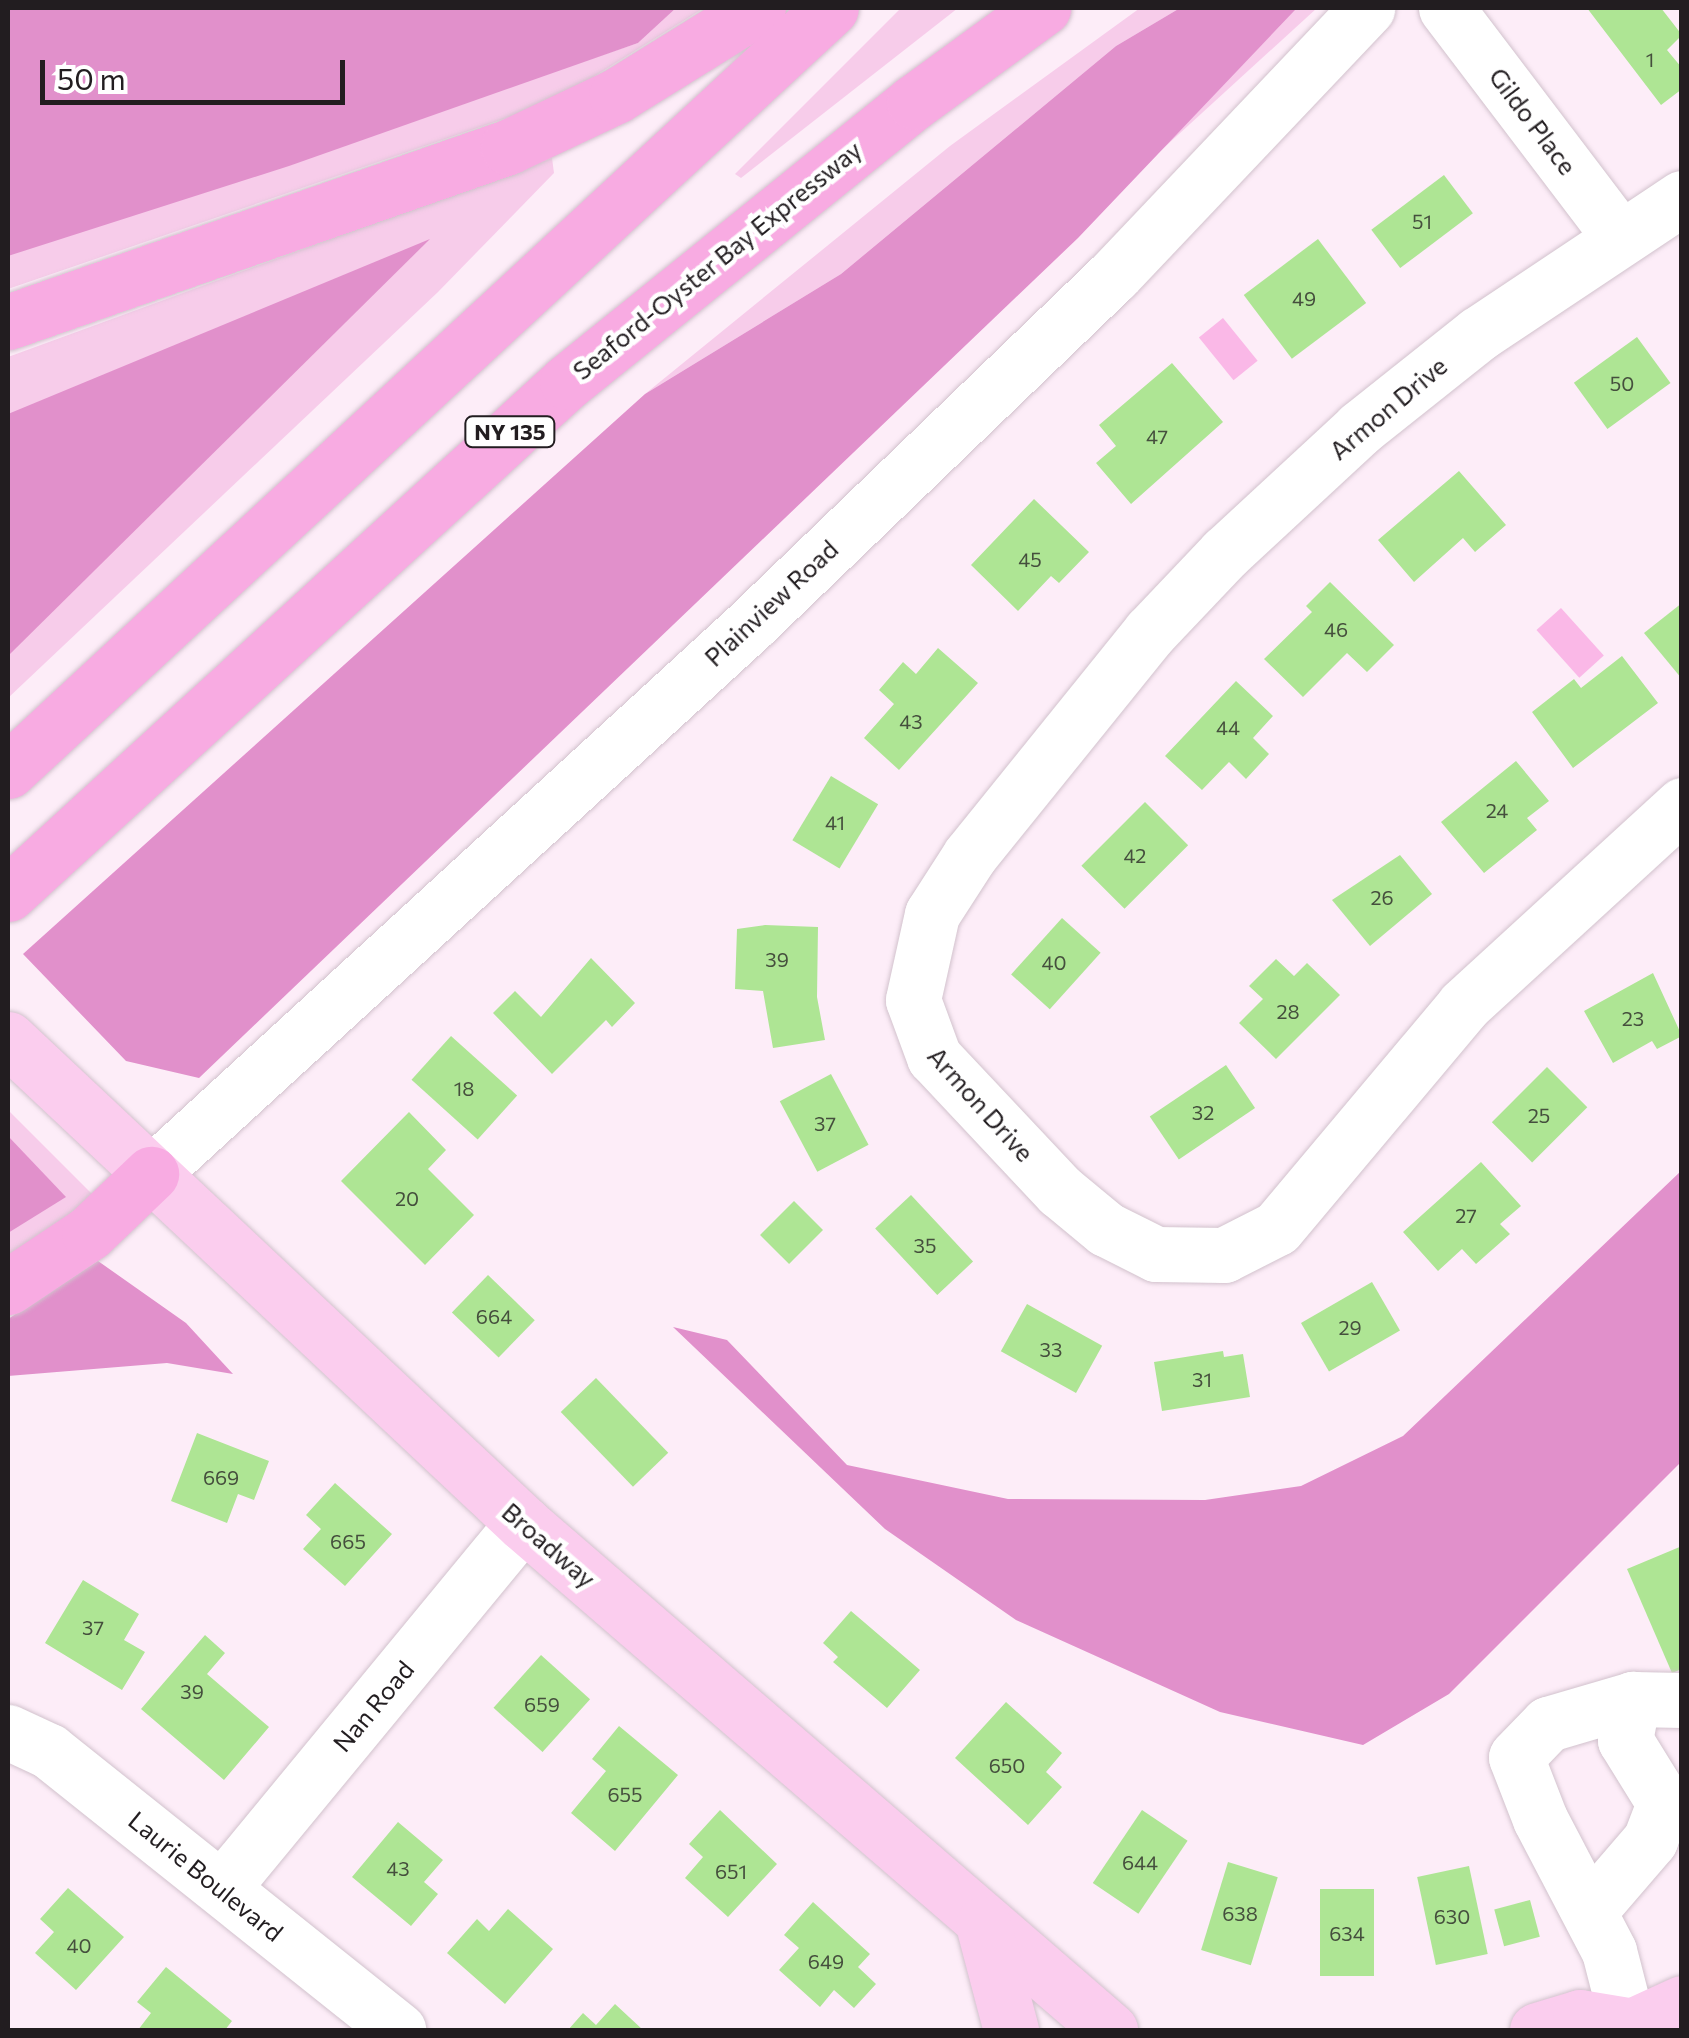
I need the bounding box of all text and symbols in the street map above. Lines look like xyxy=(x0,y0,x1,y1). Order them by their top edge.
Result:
scale bar xyxy=(45,40,350,102)
house number: 1 xyxy=(1646,47,1654,71)
text: 50 m xyxy=(57,59,126,96)
street label: Gildo Place xyxy=(1483,62,1583,180)
street label: Seaford-Oyster Bay Expressway xyxy=(567,134,867,386)
house number: 51 xyxy=(1412,209,1432,233)
house number: 49 xyxy=(1292,286,1316,310)
street label: Armon Drive xyxy=(1323,350,1453,466)
house number: 50 xyxy=(1610,371,1634,395)
road number: NY 135 xyxy=(462,415,558,449)
house number: 47 xyxy=(1146,424,1168,448)
street label: Plainview Road xyxy=(698,534,844,672)
house number: 45 xyxy=(1018,547,1042,571)
house number: 46 xyxy=(1324,617,1348,641)
house number: 43 xyxy=(899,709,923,733)
house number: 44 xyxy=(1216,715,1240,739)
house number: 24 xyxy=(1486,798,1508,822)
house number: 41 xyxy=(825,810,845,834)
house number: 42 xyxy=(1124,843,1146,867)
house number: 26 xyxy=(1370,885,1394,909)
house number: 39 xyxy=(765,947,789,971)
house number: 40 xyxy=(1041,950,1067,974)
house number: 28 xyxy=(1276,999,1300,1023)
house number: 23 xyxy=(1622,1006,1644,1030)
street label: Armon Drive xyxy=(922,1041,1040,1167)
house number: 18 xyxy=(454,1076,474,1100)
house number: 32 xyxy=(1192,1100,1214,1124)
house number: 25 xyxy=(1528,1103,1550,1127)
house number: 37 xyxy=(814,1111,836,1135)
house number: 20 xyxy=(395,1186,419,1210)
house number: 27 xyxy=(1455,1203,1477,1227)
house number: 35 xyxy=(914,1233,936,1257)
house number: 664 xyxy=(476,1304,512,1328)
house number: 29 xyxy=(1338,1315,1362,1339)
house number: 33 xyxy=(1040,1337,1062,1361)
house number: 31 xyxy=(1192,1367,1212,1391)
house number: 669 xyxy=(203,1465,239,1489)
street label: Broadway xyxy=(496,1496,602,1594)
house number: 665 xyxy=(330,1529,366,1553)
house number: 37 xyxy=(82,1615,104,1639)
street label: Nan Road xyxy=(326,1654,420,1758)
house number: 39 xyxy=(180,1679,204,1703)
house number: 659 xyxy=(524,1692,560,1716)
house number: 650 xyxy=(989,1753,1025,1777)
house number: 655 xyxy=(607,1782,643,1806)
street label: Laurie Boulevard xyxy=(123,1805,289,1947)
house number: 644 xyxy=(1122,1850,1158,1874)
house number: 43 xyxy=(386,1856,410,1880)
house number: 651 xyxy=(715,1859,747,1883)
house number: 638 xyxy=(1222,1901,1258,1925)
house number: 630 xyxy=(1434,1904,1470,1928)
house number: 634 xyxy=(1329,1921,1365,1945)
house number: 40 xyxy=(66,1933,92,1957)
house number: 649 xyxy=(808,1949,844,1973)

